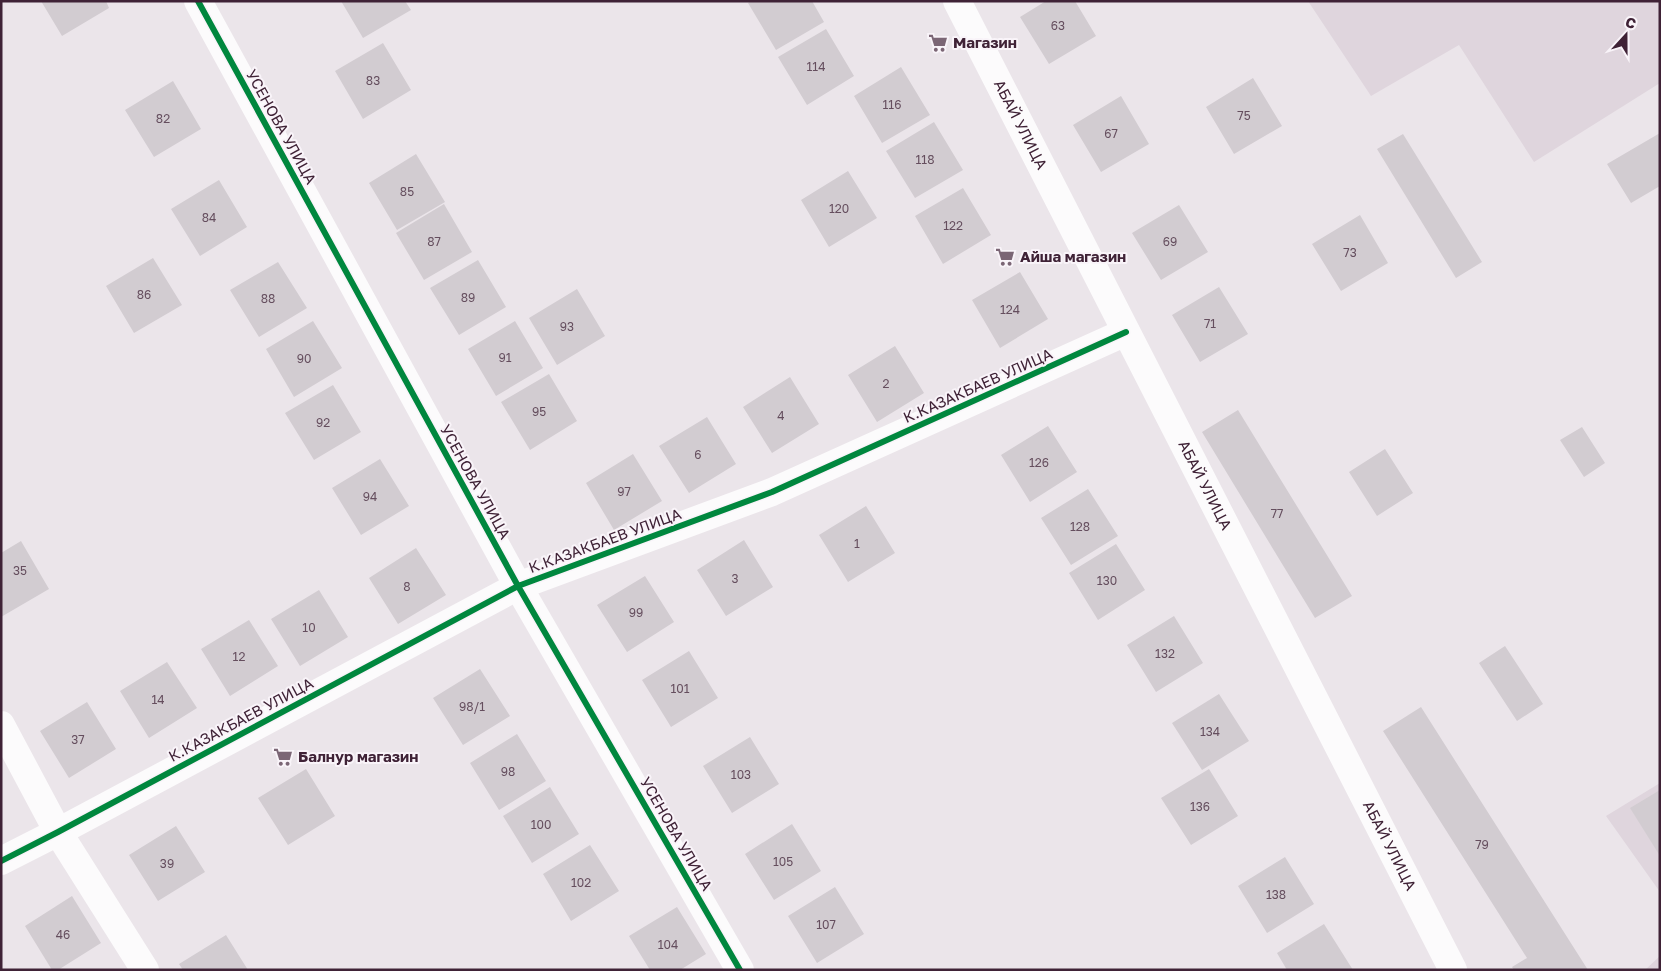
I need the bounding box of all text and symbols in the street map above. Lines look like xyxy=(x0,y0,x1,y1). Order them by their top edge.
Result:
north arrow xyxy=(1601,10,1651,60)
text: С xyxy=(1623,13,1639,32)
house number: 63 xyxy=(1051,18,1065,33)
supermarket icon: Магазин xyxy=(927,32,949,54)
place label: Магазин xyxy=(953,33,1017,51)
house number: 114 xyxy=(807,59,825,74)
street label: УСЕНОВА УЛИЦА xyxy=(243,66,321,187)
house number: 83 xyxy=(366,73,380,88)
street label: АБАЙ УЛИЦА xyxy=(991,76,1052,172)
house number: 116 xyxy=(883,97,901,112)
house number: 75 xyxy=(1237,108,1251,123)
house number: 82 xyxy=(156,111,170,126)
house number: 67 xyxy=(1104,126,1118,141)
house number: 118 xyxy=(916,152,934,167)
house number: 85 xyxy=(400,184,414,199)
house number: 120 xyxy=(829,201,849,216)
house number: 84 xyxy=(202,210,216,225)
house number: 122 xyxy=(943,218,963,233)
house number: 87 xyxy=(427,234,441,249)
house number: 69 xyxy=(1163,234,1177,249)
house number: 73 xyxy=(1343,245,1357,260)
supermarket icon: Айша магазин xyxy=(994,246,1016,268)
place label: Айша магазин xyxy=(1020,247,1126,265)
house number: 86 xyxy=(137,287,151,302)
house number: 89 xyxy=(461,290,475,305)
house number: 88 xyxy=(261,291,275,306)
house number: 124 xyxy=(1000,302,1020,317)
house number: 71 xyxy=(1204,316,1216,331)
house number: 93 xyxy=(560,319,574,334)
street label: К.КАЗАКБАЕВ УЛИЦА xyxy=(900,344,1055,426)
house number: 91 xyxy=(498,350,512,365)
house number: 90 xyxy=(297,351,311,366)
house number: 2 xyxy=(883,376,890,391)
house number: 95 xyxy=(532,404,546,419)
house number: 4 xyxy=(777,408,785,423)
house number: 92 xyxy=(316,415,330,430)
street label: УСЕНОВА УЛИЦА xyxy=(437,421,515,542)
street label: АБАЙ УЛИЦА xyxy=(1175,437,1236,533)
house number: 6 xyxy=(694,447,702,462)
house number: 126 xyxy=(1029,455,1049,470)
house number: 97 xyxy=(617,484,631,499)
house number: 94 xyxy=(363,489,377,504)
street label: К.КАЗАКБАЕВ УЛИЦА xyxy=(526,504,684,576)
house number: 77 xyxy=(1271,506,1283,521)
house number: 128 xyxy=(1070,519,1090,534)
house number: 1 xyxy=(854,536,860,551)
house number: 35 xyxy=(13,563,27,578)
house number: 3 xyxy=(731,571,739,586)
house number: 130 xyxy=(1097,573,1117,588)
house number: 8 xyxy=(403,579,411,594)
house number: 99 xyxy=(629,605,643,620)
house number: 10 xyxy=(302,620,316,635)
house number: 132 xyxy=(1155,646,1175,661)
house number: 12 xyxy=(233,649,245,664)
street label: К.КАЗАКБАЕВ УЛИЦА xyxy=(165,673,316,765)
house number: 101 xyxy=(670,681,690,696)
house number: 14 xyxy=(151,692,165,707)
house number: 98/1 xyxy=(459,699,485,714)
house number: 134 xyxy=(1200,724,1220,739)
house number: 37 xyxy=(71,732,85,747)
supermarket icon: Балнур магазин xyxy=(272,746,294,768)
place label: Балнур магазин xyxy=(298,747,418,765)
house number: 98 xyxy=(501,764,515,779)
house number: 103 xyxy=(731,767,751,782)
street label: УСЕНОВА УЛИЦА xyxy=(637,773,717,894)
street label: АБАЙ УЛИЦА xyxy=(1360,797,1421,893)
house number: 136 xyxy=(1190,799,1210,814)
house number: 100 xyxy=(531,817,551,832)
house number: 79 xyxy=(1475,837,1489,852)
house number: 105 xyxy=(773,854,793,869)
house number: 39 xyxy=(160,856,174,871)
house number: 102 xyxy=(571,875,591,890)
house number: 138 xyxy=(1266,887,1286,902)
house number: 107 xyxy=(816,917,836,932)
house number: 46 xyxy=(56,927,70,942)
house number: 104 xyxy=(658,937,678,952)

